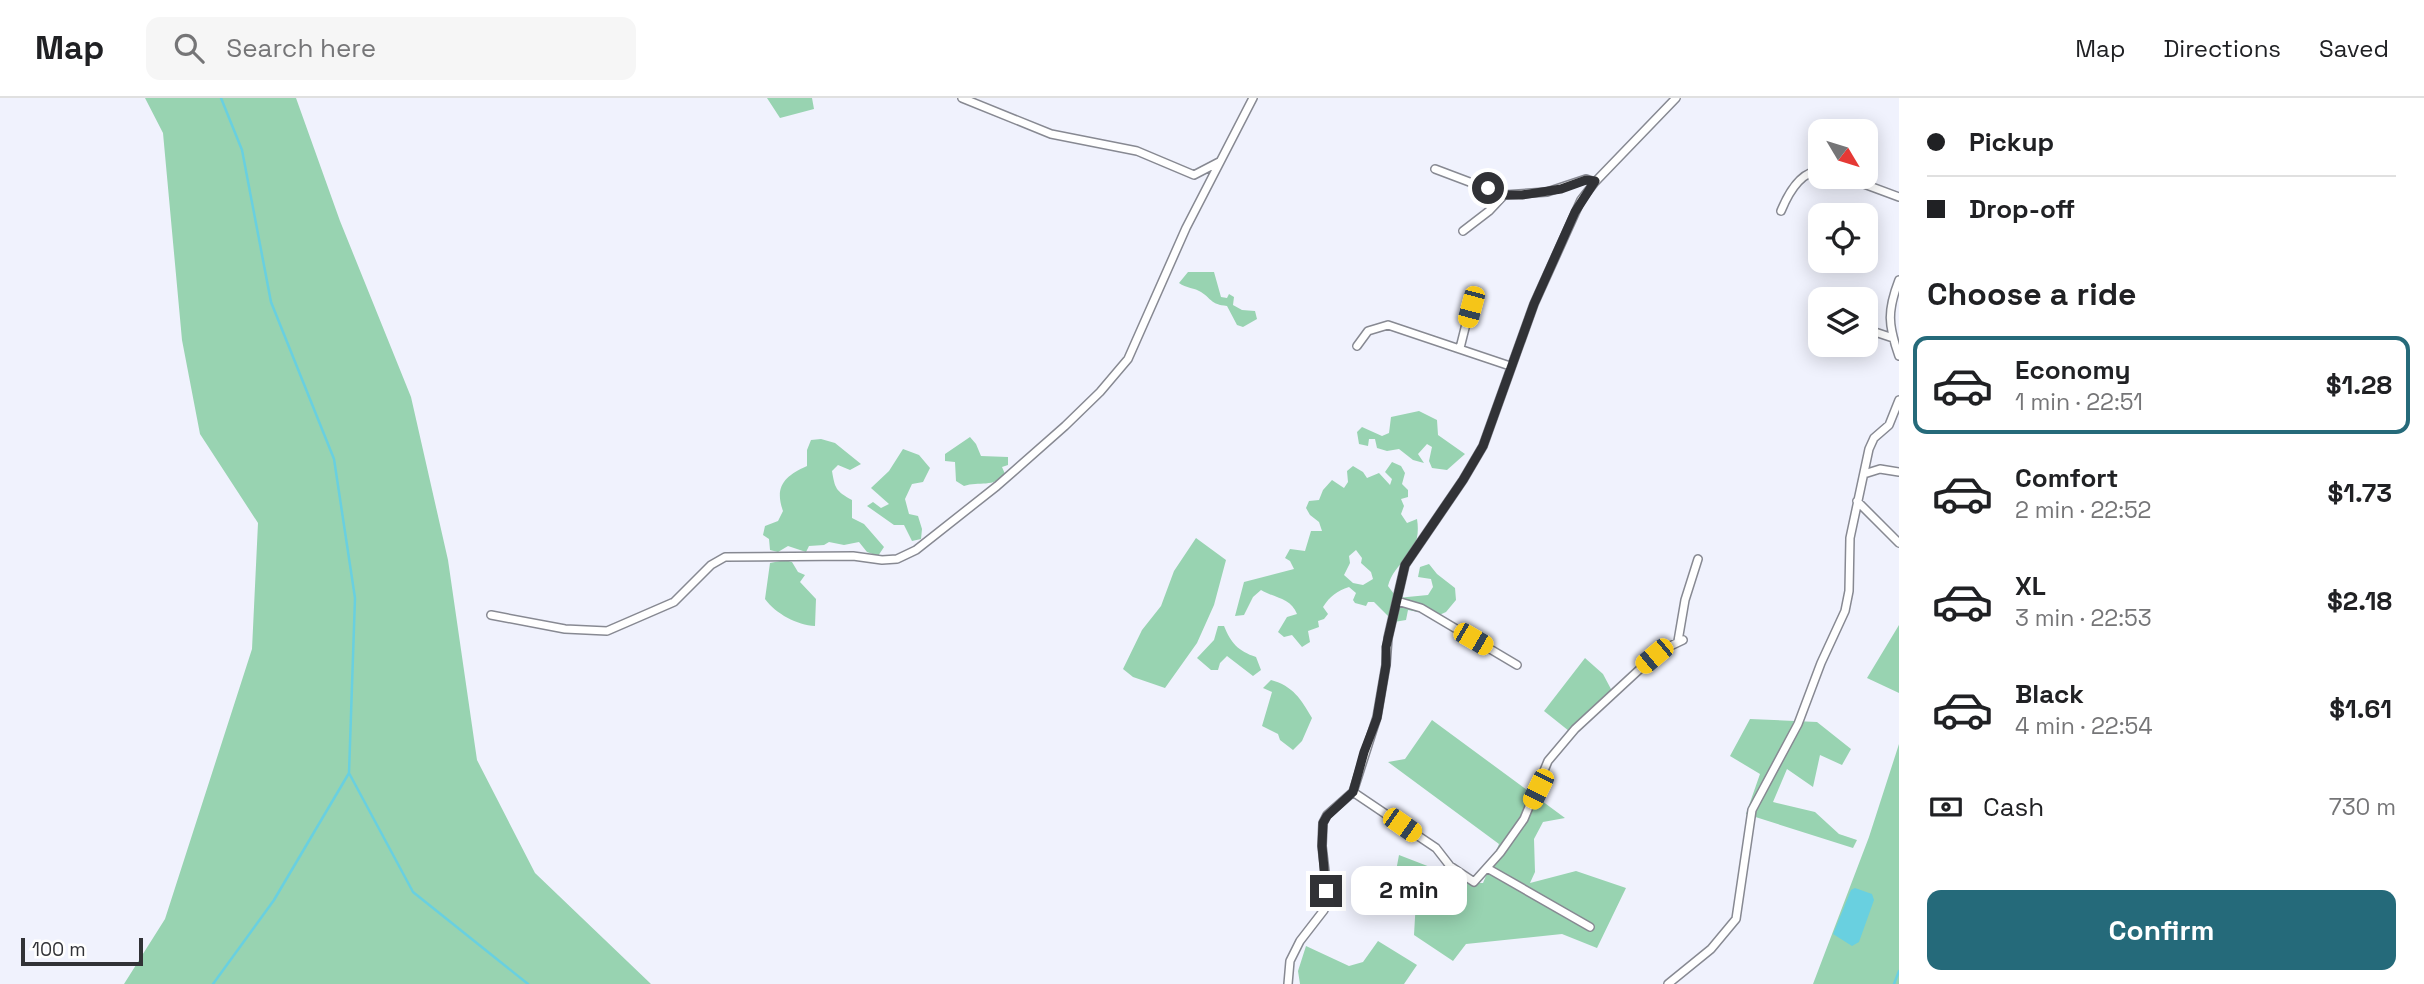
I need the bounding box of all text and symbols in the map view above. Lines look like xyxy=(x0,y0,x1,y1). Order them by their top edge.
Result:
search box xyxy=(146,17,636,80)
text: Map xyxy=(35,27,104,69)
icon: search xyxy=(170,29,208,67)
text: Search here xyxy=(226,31,376,65)
text: Map xyxy=(2075,33,2125,64)
text: Directions xyxy=(2163,33,2281,64)
text: Saved xyxy=(2319,33,2389,64)
north arrow xyxy=(1808,119,1878,189)
map controls xyxy=(1808,119,1878,357)
text: Pickup xyxy=(1969,125,2054,159)
route start xyxy=(1472,172,1504,204)
text: Drop-off xyxy=(1969,192,2075,226)
button: locate xyxy=(1808,203,1878,273)
text: Choose a ride xyxy=(1927,274,2137,314)
car xyxy=(1456,284,1487,330)
button: layers xyxy=(1808,287,1878,357)
text: Economy xyxy=(2015,353,2131,387)
icon: car xyxy=(1931,354,1994,417)
text: $1.28 xyxy=(2326,368,2392,402)
text: 1 min · 22:51 xyxy=(2015,387,2143,417)
text: Comfort xyxy=(2015,461,2118,495)
icon: car xyxy=(1931,462,1994,525)
text: $1.73 xyxy=(2327,476,2392,510)
text: 2 min · 22:52 xyxy=(2015,495,2151,525)
text: XL xyxy=(2015,569,2046,603)
icon: car xyxy=(1931,570,1994,633)
text: $2.18 xyxy=(2327,584,2392,618)
text: 3 min · 22:53 xyxy=(2015,603,2152,633)
car xyxy=(1450,619,1497,659)
car xyxy=(1632,634,1677,678)
text: Black xyxy=(2015,677,2084,711)
icon: car xyxy=(1931,678,1994,741)
text: $1.61 xyxy=(2329,692,2392,726)
text: 4 min · 22:54 xyxy=(2015,711,2153,741)
car xyxy=(1520,766,1557,812)
icon: cash xyxy=(1927,788,1965,826)
text: Cash xyxy=(1983,790,2044,824)
text: 730 m xyxy=(2329,792,2396,822)
car xyxy=(1379,804,1426,846)
callout: 2 min xyxy=(1350,866,1466,916)
route end xyxy=(1310,875,1342,907)
text: 2 min xyxy=(1379,875,1439,905)
button: Confirm xyxy=(1927,890,2396,970)
scale bar xyxy=(21,935,144,967)
text: 100 m xyxy=(32,937,86,962)

